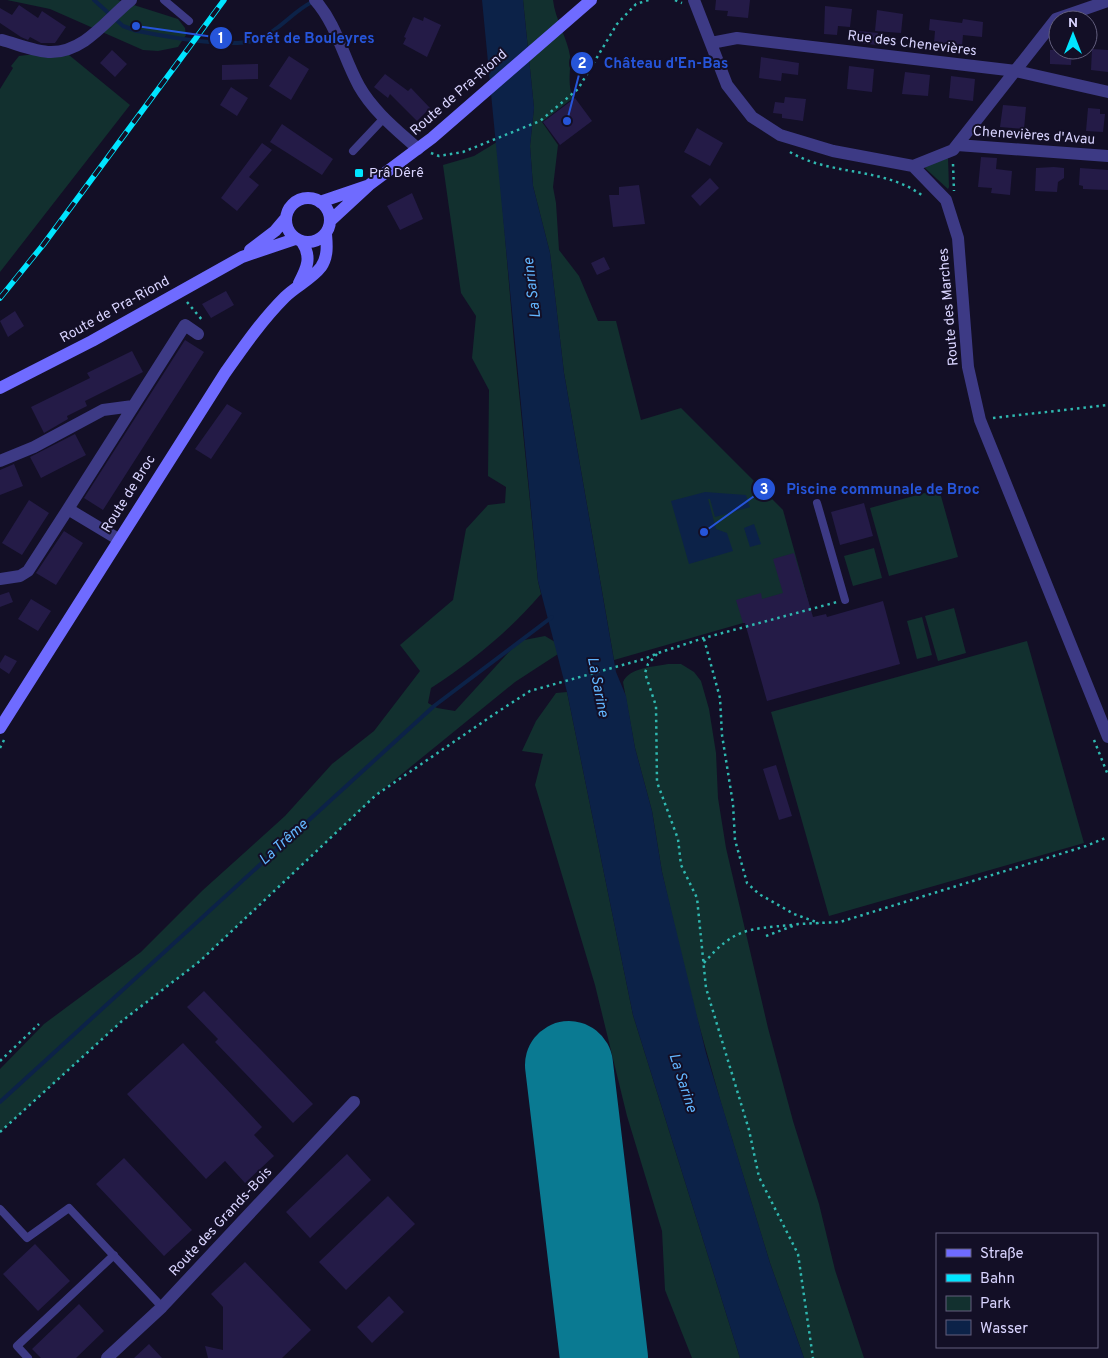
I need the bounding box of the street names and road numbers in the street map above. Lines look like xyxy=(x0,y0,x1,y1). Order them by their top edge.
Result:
street label: Rue des Chenevières xyxy=(846,28,978,60)
street label: Route de Pra-Riond xyxy=(407,46,511,140)
street label: Chenevières d'Avau xyxy=(972,123,1096,149)
street label: Route des Marches xyxy=(935,247,963,367)
street label: Route de Pra-Riond xyxy=(57,273,173,347)
street label: Route de Broc xyxy=(98,452,160,536)
street label: Route des Grands-Bois xyxy=(166,1164,276,1280)

